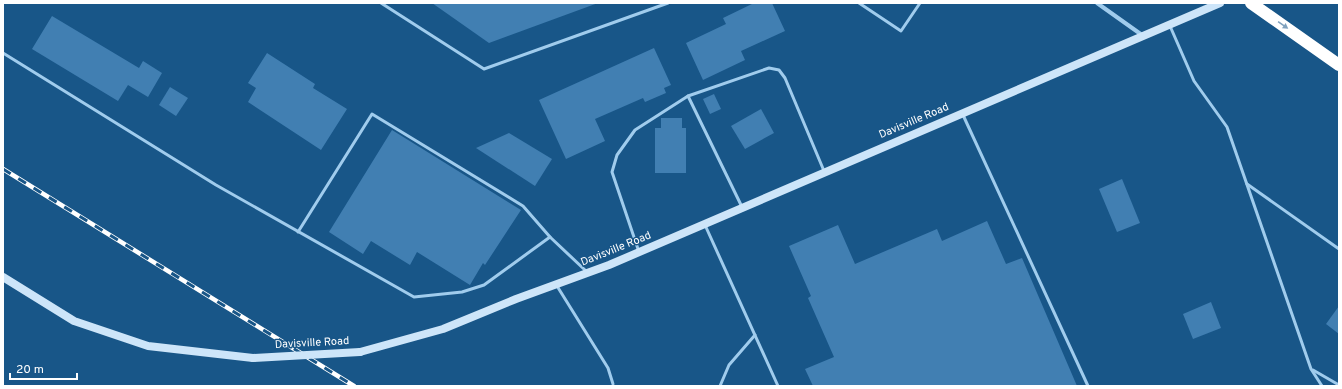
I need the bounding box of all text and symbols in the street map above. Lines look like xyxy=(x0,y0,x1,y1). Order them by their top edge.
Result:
one-way arrow xyxy=(1278,21,1288,29)
street label: Davisville Road xyxy=(877,100,951,142)
street label: Davisville Road xyxy=(579,229,653,269)
street label: Davisville Road xyxy=(274,334,350,352)
scale bar xyxy=(10,355,77,381)
text: 20 m xyxy=(16,362,44,378)

